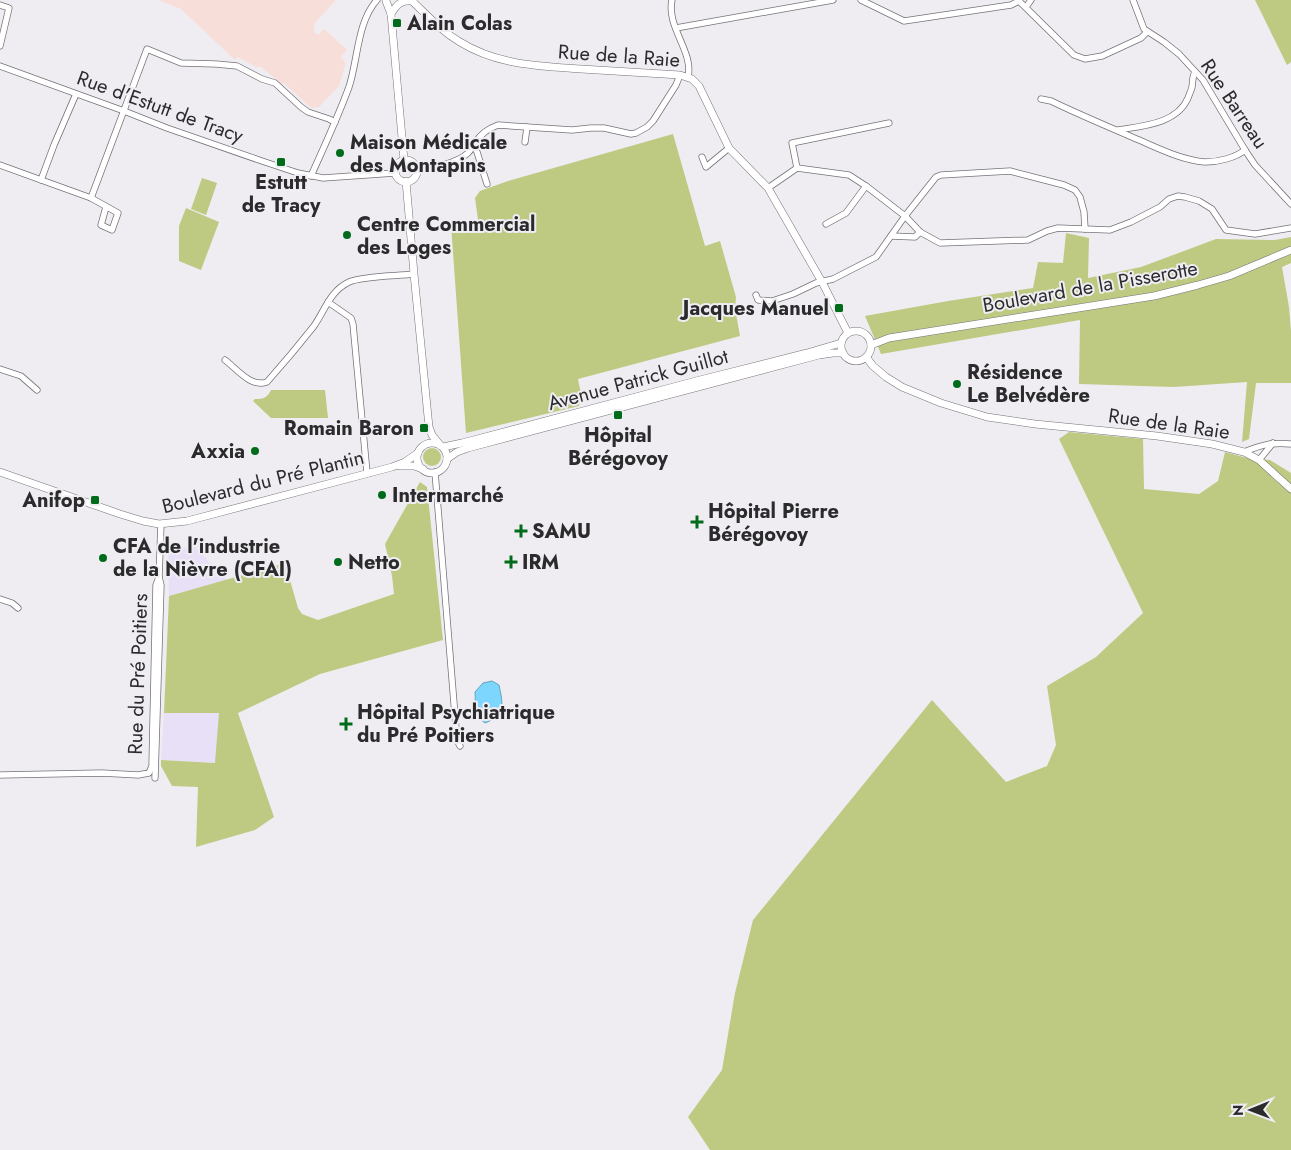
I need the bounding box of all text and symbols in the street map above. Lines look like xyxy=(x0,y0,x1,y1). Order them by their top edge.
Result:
place label: Alain Colas xyxy=(406,9,512,38)
marker: Alain Colas xyxy=(391,17,403,29)
street label: Rue de la Raie xyxy=(557,37,681,75)
street label: Rue Barreau xyxy=(1193,53,1275,155)
street label: Rue d'Estutt de Tracy xyxy=(73,63,248,151)
place label: Maison Médicale des Montapins xyxy=(350,128,507,180)
marker: Maison Médicale des Montapins xyxy=(334,147,346,159)
marker: Estutt de Tracy xyxy=(275,156,287,168)
place label: Estutt de Tracy xyxy=(242,168,321,220)
place label: Centre Commercial des Loges xyxy=(357,210,535,262)
marker: Centre Commercial des Loges xyxy=(341,229,353,241)
street label: Boulevard de la Pisserotte xyxy=(980,254,1200,320)
place label: Jacques Manuel xyxy=(679,294,829,323)
marker: Jacques Manuel xyxy=(833,302,845,314)
street label: Avenue Patrick Guillot xyxy=(545,342,732,418)
place label: Résidence Le Belvédère xyxy=(967,358,1090,410)
marker: Résidence Le Belvédère xyxy=(951,378,963,390)
street label: Rue de la Raie xyxy=(1106,401,1232,447)
marker: Hôpital Bérégovoy xyxy=(612,409,624,421)
place label: Romain Baron xyxy=(284,414,414,443)
place label: Hôpital Bérégovoy xyxy=(568,421,669,473)
marker: Romain Baron xyxy=(418,422,430,434)
place label: Axxia xyxy=(190,437,245,466)
street label: Boulevard du Pré Plantin xyxy=(159,443,367,521)
marker: Axxia xyxy=(249,445,261,457)
place label: Intermarché xyxy=(392,481,504,510)
place label: Anifop xyxy=(21,486,85,515)
marker: Intermarché xyxy=(376,489,388,501)
marker: Anifop xyxy=(89,494,101,506)
place label: Hôpital Pierre Bérégovoy xyxy=(708,497,839,549)
marker: Hôpital Pierre Bérégovoy xyxy=(690,515,704,529)
place label: SAMU xyxy=(532,517,591,546)
marker: SAMU xyxy=(514,524,528,538)
place label: CFA de l'industrie de la Nièvre (CFAI) xyxy=(113,532,292,584)
place label: Netto xyxy=(348,548,400,577)
place label: IRM xyxy=(522,548,559,577)
marker: CFA de l'industrie de la Nièvre (CFAI) xyxy=(97,552,109,564)
marker: IRM xyxy=(504,555,518,569)
marker: Netto xyxy=(332,556,344,568)
street label: Rue du Pré Poitiers xyxy=(121,593,155,755)
place label: Hôpital Psychiatrique du Pré Poitiers xyxy=(357,698,555,750)
marker: Hôpital Psychiatrique du Pré Poitiers xyxy=(339,717,353,731)
north arrow xyxy=(1226,1085,1276,1135)
text: N xyxy=(1228,1104,1248,1116)

